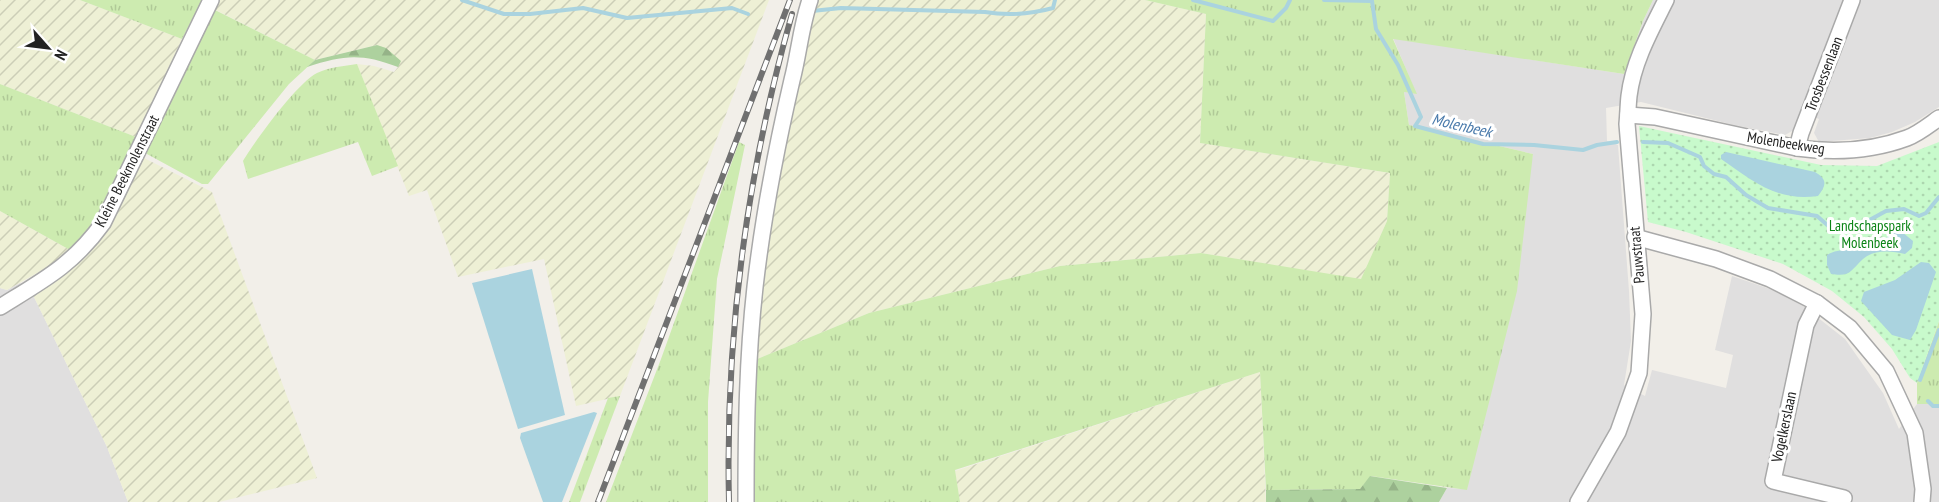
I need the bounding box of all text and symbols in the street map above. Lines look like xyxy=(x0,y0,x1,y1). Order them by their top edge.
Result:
north arrow xyxy=(18,18,78,78)
street label: Trosbessenlaan xyxy=(1801,34,1847,114)
text: N xyxy=(50,47,72,64)
water label: Molenbeek xyxy=(1430,108,1496,142)
street label: Kleine Beekmolenstraat xyxy=(90,111,163,230)
street label: Molenbeekweg xyxy=(1746,127,1826,158)
park label: Landschapspark Molenbeek xyxy=(1829,216,1911,252)
street label: Pauwstraat xyxy=(1625,226,1648,284)
street label: Vogelkerslaan xyxy=(1767,390,1800,465)

